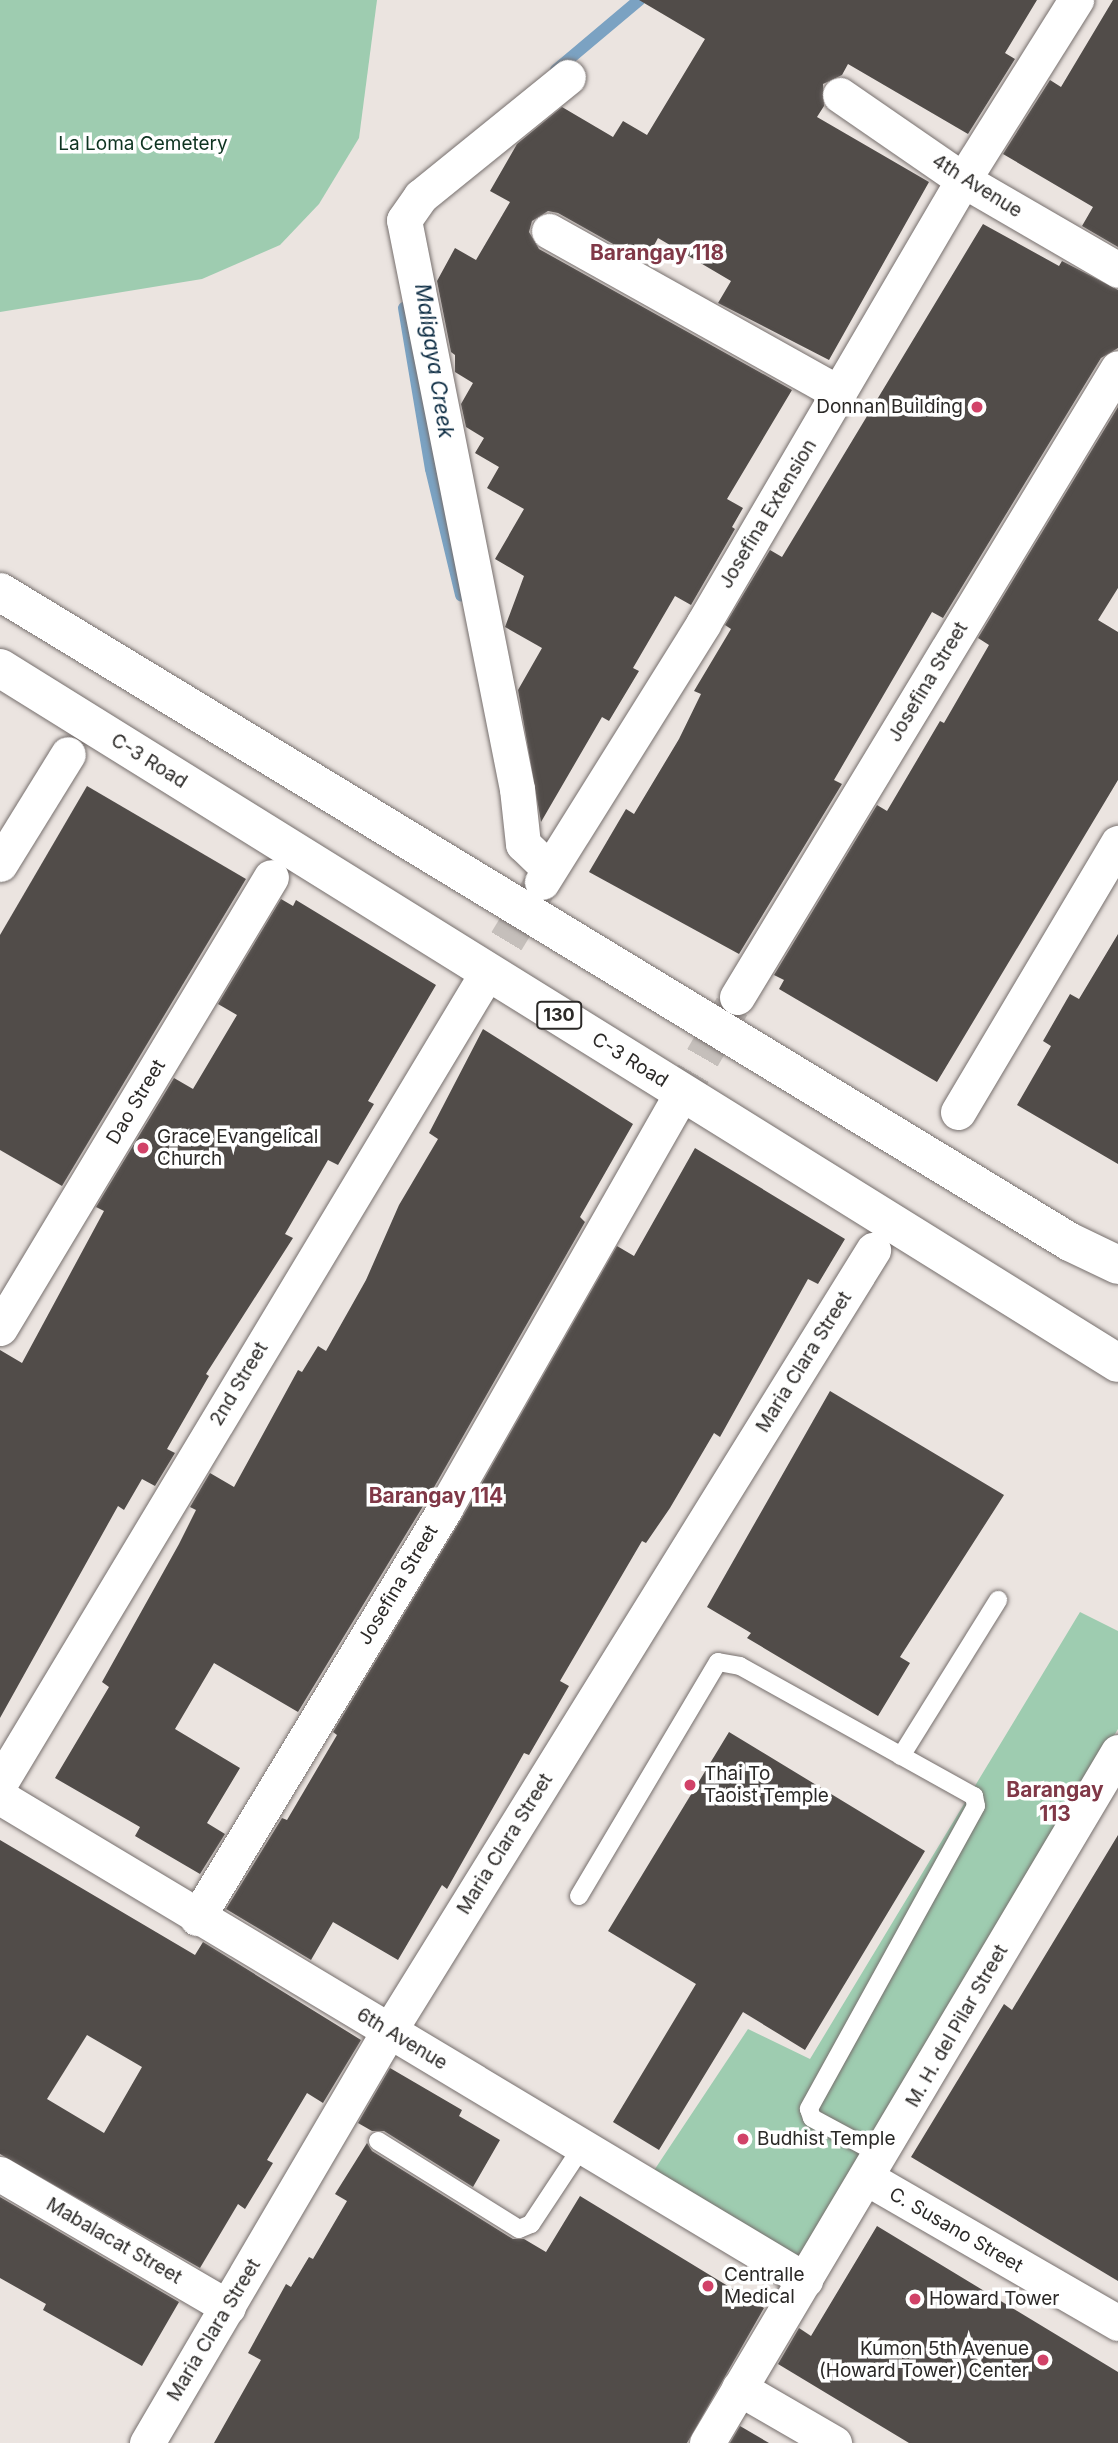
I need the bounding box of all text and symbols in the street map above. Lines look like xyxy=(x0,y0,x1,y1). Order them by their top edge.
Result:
park label: La Loma Cemetery xyxy=(58,133,228,155)
street label: 4th Avenue xyxy=(928,149,1026,223)
district label: Barangay 118 xyxy=(590,240,724,266)
water label: Maligaya Creek xyxy=(409,282,459,440)
place label: Donnan Building xyxy=(816,396,963,418)
marker: Donnan Building xyxy=(969,399,985,415)
street label: Josefina Extension xyxy=(714,435,822,593)
street label: Josefina Street xyxy=(883,618,973,746)
street label: C-3 Road xyxy=(107,729,191,793)
road number: 130 xyxy=(534,1000,584,1030)
street label: C-3 Road xyxy=(588,1028,672,1092)
street label: Dao Street xyxy=(102,1056,170,1148)
place label: Grace Evangelical Church xyxy=(157,1126,318,1170)
marker: Grace Evangelical Church xyxy=(135,1140,151,1156)
street label: Maria Clara Street xyxy=(751,1287,857,1437)
street label: 2nd Street xyxy=(205,1338,273,1430)
district label: Barangay 114 xyxy=(369,1483,503,1509)
street label: Josefina Street xyxy=(353,1521,443,1649)
place label: Thai To Taoist Temple xyxy=(704,1763,829,1807)
street label: Maria Clara Street xyxy=(452,1769,558,1919)
marker: Thai To Taoist Temple xyxy=(682,1777,698,1793)
district label: Barangay 113 xyxy=(1006,1777,1104,1827)
street label: M. H. del Pilar Street xyxy=(901,1941,1013,2111)
street label: 6th Avenue xyxy=(353,2003,451,2075)
place label: Budhist Temple xyxy=(757,2128,896,2150)
marker: Budhist Temple xyxy=(735,2131,751,2147)
street label: C. Susano Street xyxy=(885,2183,1027,2277)
street label: Mabalacat Street xyxy=(42,2193,186,2289)
street label: Maria Clara Street xyxy=(163,2255,265,2405)
place label: Centralle Medical xyxy=(724,2264,804,2308)
marker: Centralle Medical xyxy=(698,2276,718,2296)
place label: Howard Tower xyxy=(929,2288,1059,2310)
marker: Howard Tower xyxy=(907,2291,923,2307)
place label: Kumon 5th Avenue (Howard Tower) Center xyxy=(819,2338,1029,2382)
marker: Kumon 5th Avenue (Howard Tower) Center xyxy=(1035,2352,1051,2368)

